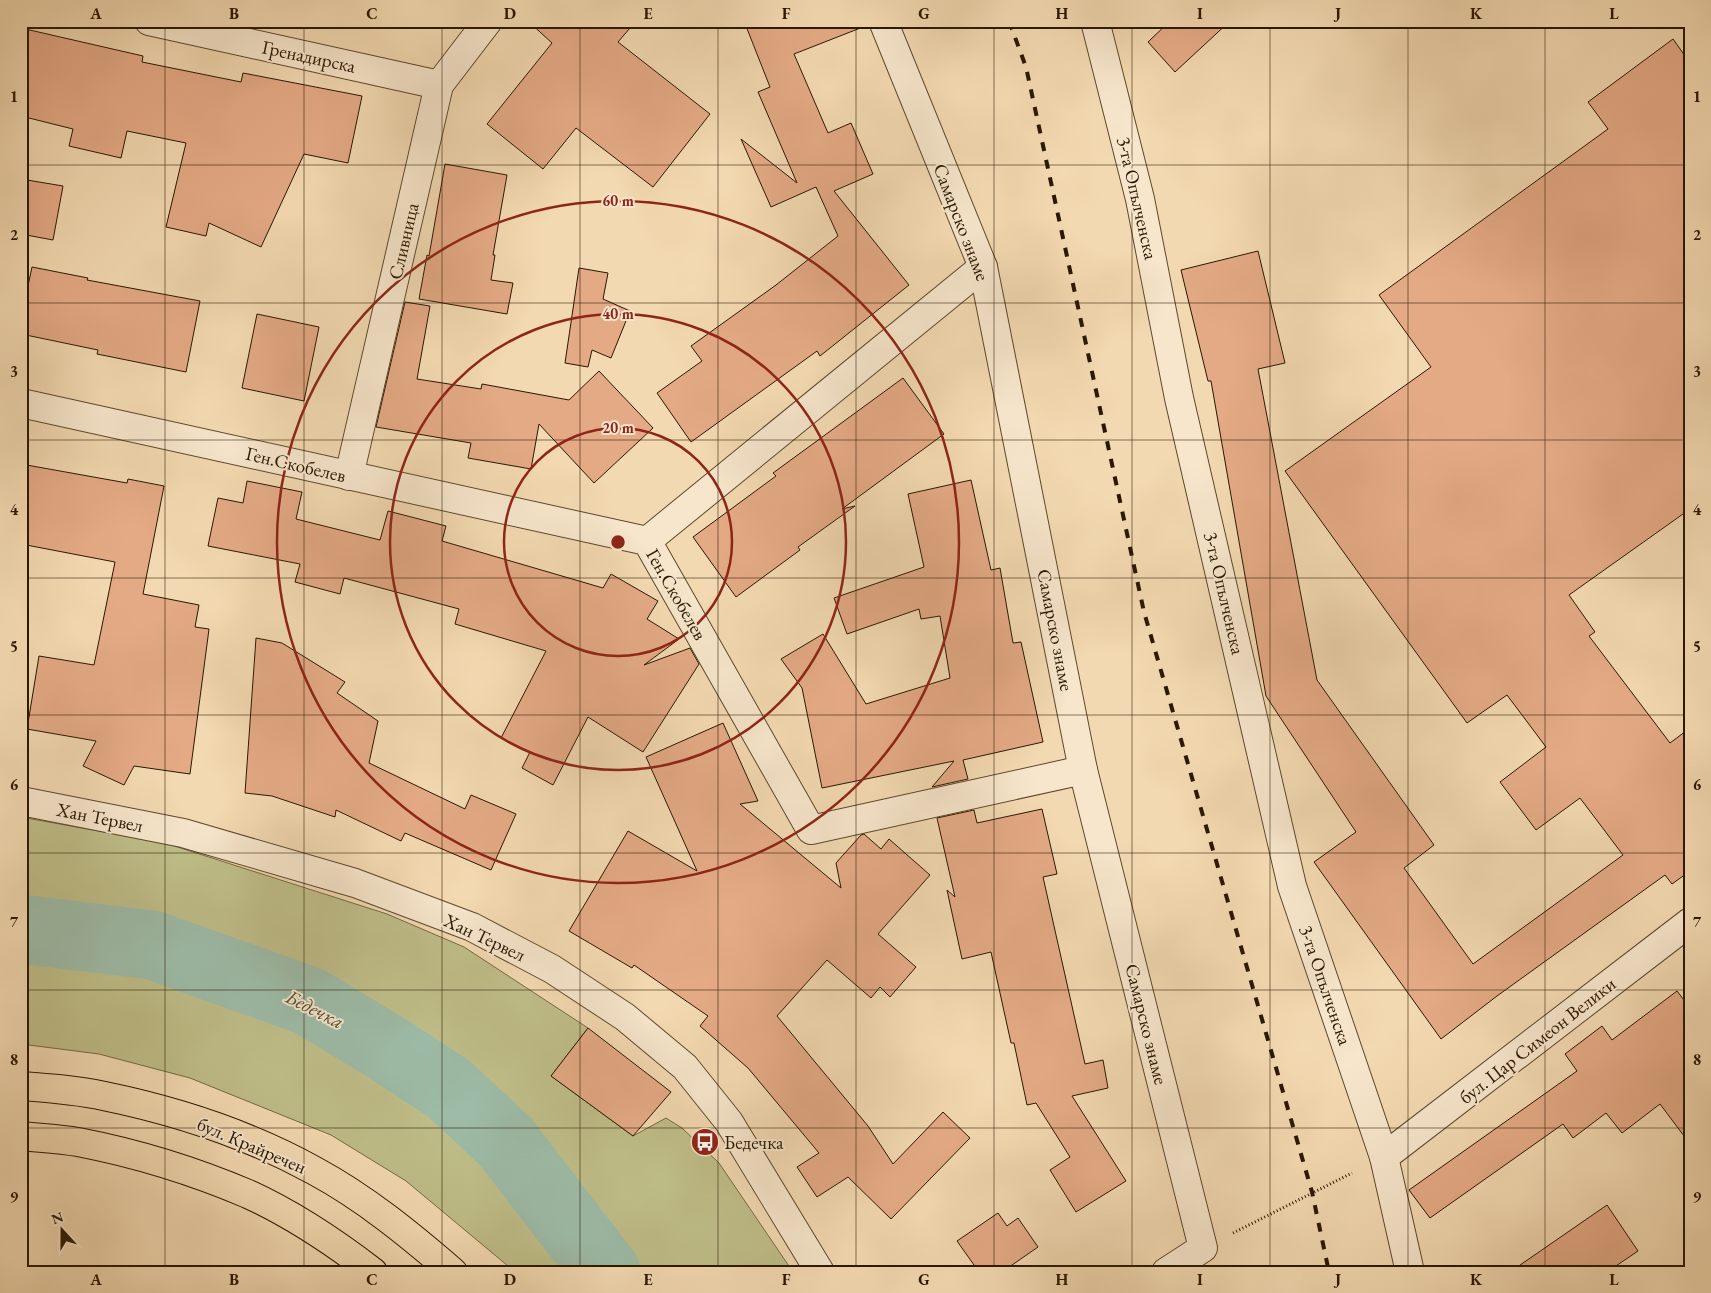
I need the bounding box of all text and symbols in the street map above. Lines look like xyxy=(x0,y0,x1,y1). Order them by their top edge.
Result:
text: A xyxy=(89,3,102,24)
text: B xyxy=(229,3,239,24)
text: C xyxy=(366,3,378,24)
text: D xyxy=(504,3,516,24)
text: E xyxy=(643,3,653,24)
text: F xyxy=(782,3,791,24)
text: G xyxy=(918,3,930,24)
text: H xyxy=(1056,3,1069,24)
text: I xyxy=(1197,3,1203,24)
text: J xyxy=(1333,3,1341,24)
text: K xyxy=(1470,3,1483,24)
text: L xyxy=(1609,3,1619,24)
street label: Гренадирска xyxy=(260,34,358,79)
text: 1 xyxy=(10,86,18,107)
text: 1 xyxy=(1693,86,1701,107)
street label: 3-та Опълченска xyxy=(1111,134,1164,262)
street label: Самарско знаме xyxy=(928,160,995,284)
text: 60 m xyxy=(602,191,634,210)
street label: Сливница xyxy=(383,200,425,282)
text: 2 xyxy=(10,224,19,245)
text: 2 xyxy=(1693,224,1702,245)
text: 40 m xyxy=(602,304,634,323)
text: 3 xyxy=(10,361,18,382)
text: 3 xyxy=(1693,361,1701,382)
text: 20 m xyxy=(602,418,634,437)
street label: Ген.Скобелев xyxy=(243,441,348,488)
text: 4 xyxy=(10,499,19,520)
text: 4 xyxy=(1693,499,1702,520)
street label: 3-та Опълченска xyxy=(1198,529,1251,657)
centre of rings xyxy=(609,533,627,551)
street label: Ген.Скобелев xyxy=(640,544,713,645)
street label: Самарско знаме xyxy=(1031,567,1080,693)
text: 5 xyxy=(10,636,18,657)
text: 5 xyxy=(1693,636,1701,657)
text: 6 xyxy=(10,774,19,795)
text: 6 xyxy=(1693,774,1702,795)
street label: Хан Тервел xyxy=(54,797,145,838)
street label: Хан Тервел xyxy=(439,907,530,967)
text: 7 xyxy=(10,911,19,932)
text: 7 xyxy=(1693,911,1702,932)
street label: 3-та Опълченска xyxy=(1293,922,1358,1049)
street label: Самарско знаме xyxy=(1119,961,1174,1087)
street label: бул. Цар Симеон Велики xyxy=(1454,971,1621,1109)
water label: Бедечка xyxy=(281,983,348,1035)
text: 8 xyxy=(10,1049,18,1070)
text: 8 xyxy=(1693,1049,1701,1070)
street label: бул. Крайречен xyxy=(193,1111,310,1180)
bus stop icon: Бедечка xyxy=(690,1127,720,1157)
place label: Бедечка xyxy=(724,1130,784,1155)
text: 9 xyxy=(10,1186,19,1207)
text: 9 xyxy=(1693,1186,1702,1207)
north arrow xyxy=(38,1206,88,1256)
text: N xyxy=(49,1207,66,1228)
text: A xyxy=(89,1269,102,1290)
text: B xyxy=(229,1269,239,1290)
text: C xyxy=(366,1269,378,1290)
text: D xyxy=(504,1269,516,1290)
text: E xyxy=(643,1269,653,1290)
text: F xyxy=(782,1269,791,1290)
text: G xyxy=(918,1269,930,1290)
text: H xyxy=(1056,1269,1069,1290)
text: I xyxy=(1197,1269,1203,1290)
text: J xyxy=(1333,1269,1341,1290)
text: K xyxy=(1470,1269,1483,1290)
text: L xyxy=(1609,1269,1619,1290)

